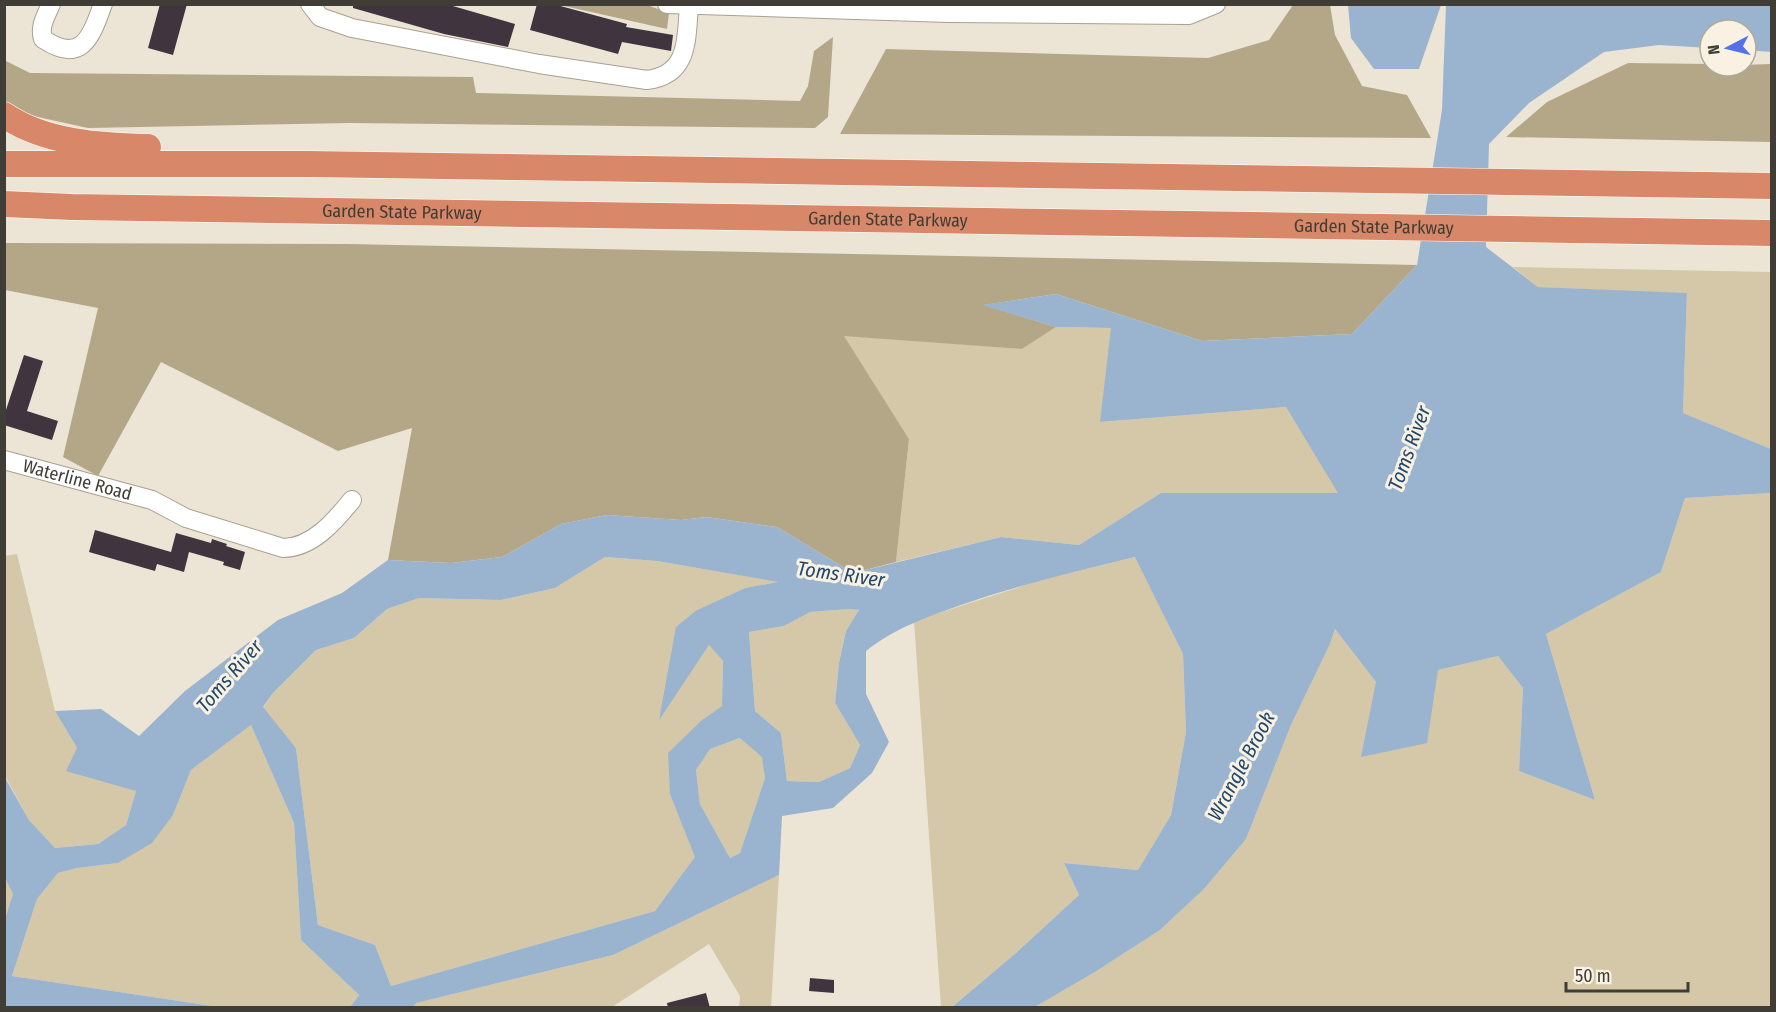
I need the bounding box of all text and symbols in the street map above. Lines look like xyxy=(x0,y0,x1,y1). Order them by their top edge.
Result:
north arrow xyxy=(1698,18,1758,78)
text: N xyxy=(1704,44,1724,56)
street label: Garden State Parkway xyxy=(322,200,482,224)
street label: Garden State Parkway xyxy=(808,207,968,232)
street label: Garden State Parkway xyxy=(1294,215,1454,239)
water label: Toms River xyxy=(1383,402,1436,493)
street label: Waterline Road xyxy=(20,455,134,505)
water label: Toms River xyxy=(796,556,887,592)
water label: Toms River xyxy=(191,634,268,717)
water label: Wrangle Brook xyxy=(1202,707,1280,825)
scale bar xyxy=(1566,955,1688,993)
text: 50 m xyxy=(1575,965,1611,987)

